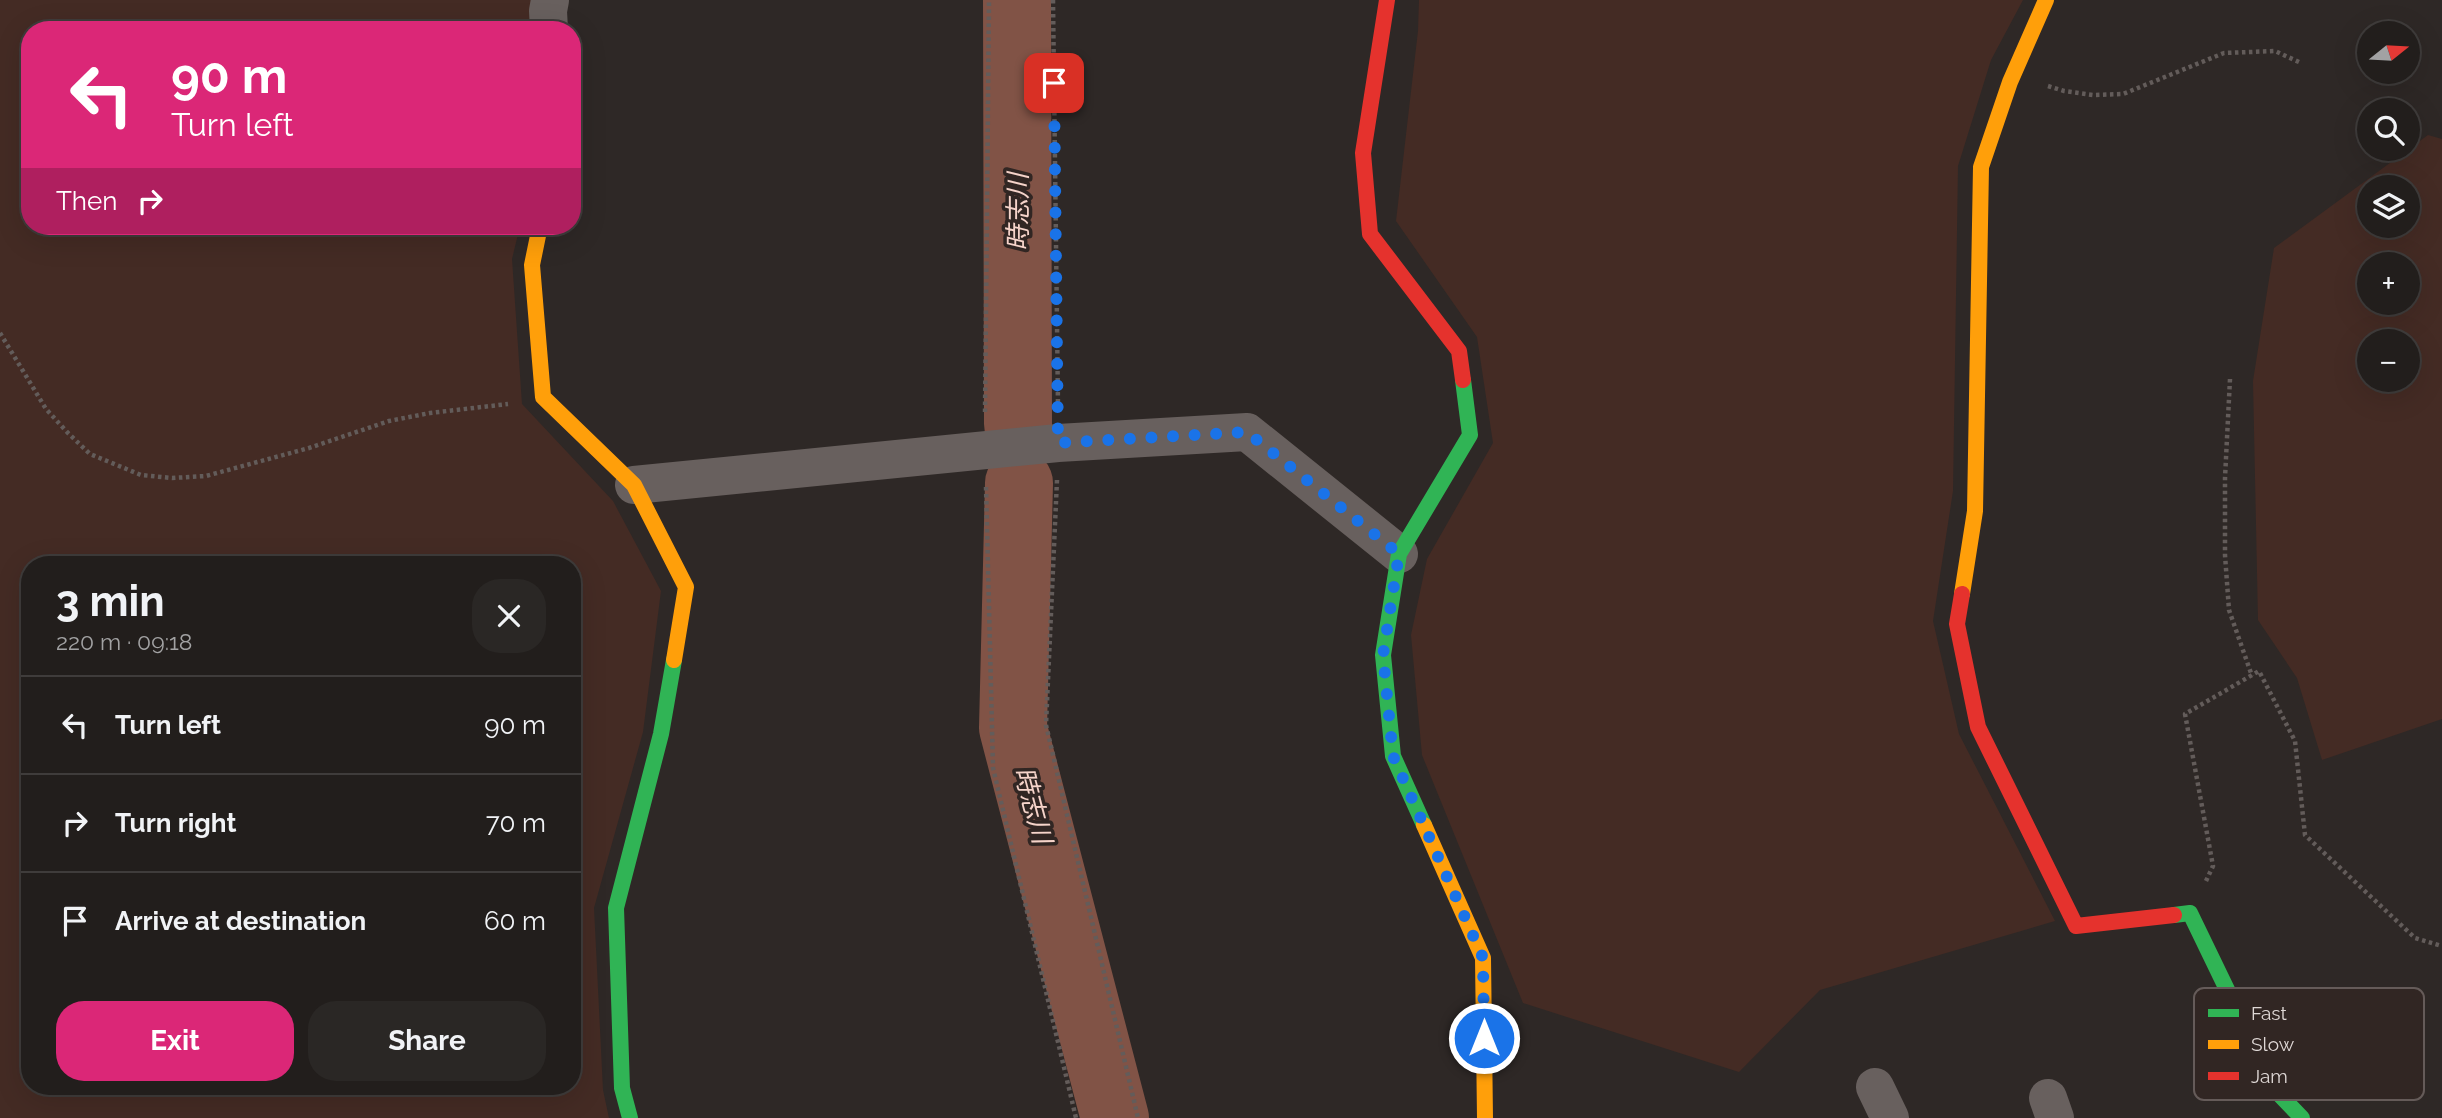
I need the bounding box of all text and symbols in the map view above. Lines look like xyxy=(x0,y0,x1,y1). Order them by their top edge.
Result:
north arrow xyxy=(2357,21,2420,84)
map controls xyxy=(2357,21,2420,392)
text: 90 m xyxy=(171,47,287,104)
icon: left xyxy=(56,49,147,140)
pin xyxy=(1024,53,1084,113)
icon: arrive xyxy=(1035,64,1073,102)
button: search xyxy=(2357,98,2420,161)
text: Turn left xyxy=(171,106,293,143)
water label: 時志川 xyxy=(1003,170,1033,251)
button: layers xyxy=(2357,175,2420,238)
icon: right xyxy=(131,182,169,220)
text: Then xyxy=(56,186,117,216)
button: + xyxy=(2357,252,2420,315)
button: − xyxy=(2357,329,2420,392)
text: 3 min xyxy=(56,577,165,626)
button: close xyxy=(472,579,546,653)
text: 220 m · 09:18 xyxy=(56,628,192,655)
icon: left xyxy=(56,706,94,744)
text: Turn left xyxy=(115,710,221,740)
text: 90 m xyxy=(484,710,546,740)
water label: 時志川 xyxy=(1008,763,1058,849)
icon: right xyxy=(56,804,94,842)
text: Turn right xyxy=(115,808,236,838)
text: 70 m xyxy=(486,808,546,838)
icon: arrive xyxy=(56,902,94,940)
text: Arrive at destination xyxy=(115,906,366,936)
text: 60 m xyxy=(484,906,546,936)
legend xyxy=(2194,988,2424,1100)
button: Exit xyxy=(56,1001,294,1081)
button: Share xyxy=(308,1001,546,1081)
position arrow xyxy=(1447,1001,1521,1075)
text: Fast xyxy=(2251,1002,2287,1024)
text: Slow xyxy=(2251,1033,2295,1055)
text: Jam xyxy=(2251,1065,2288,1087)

